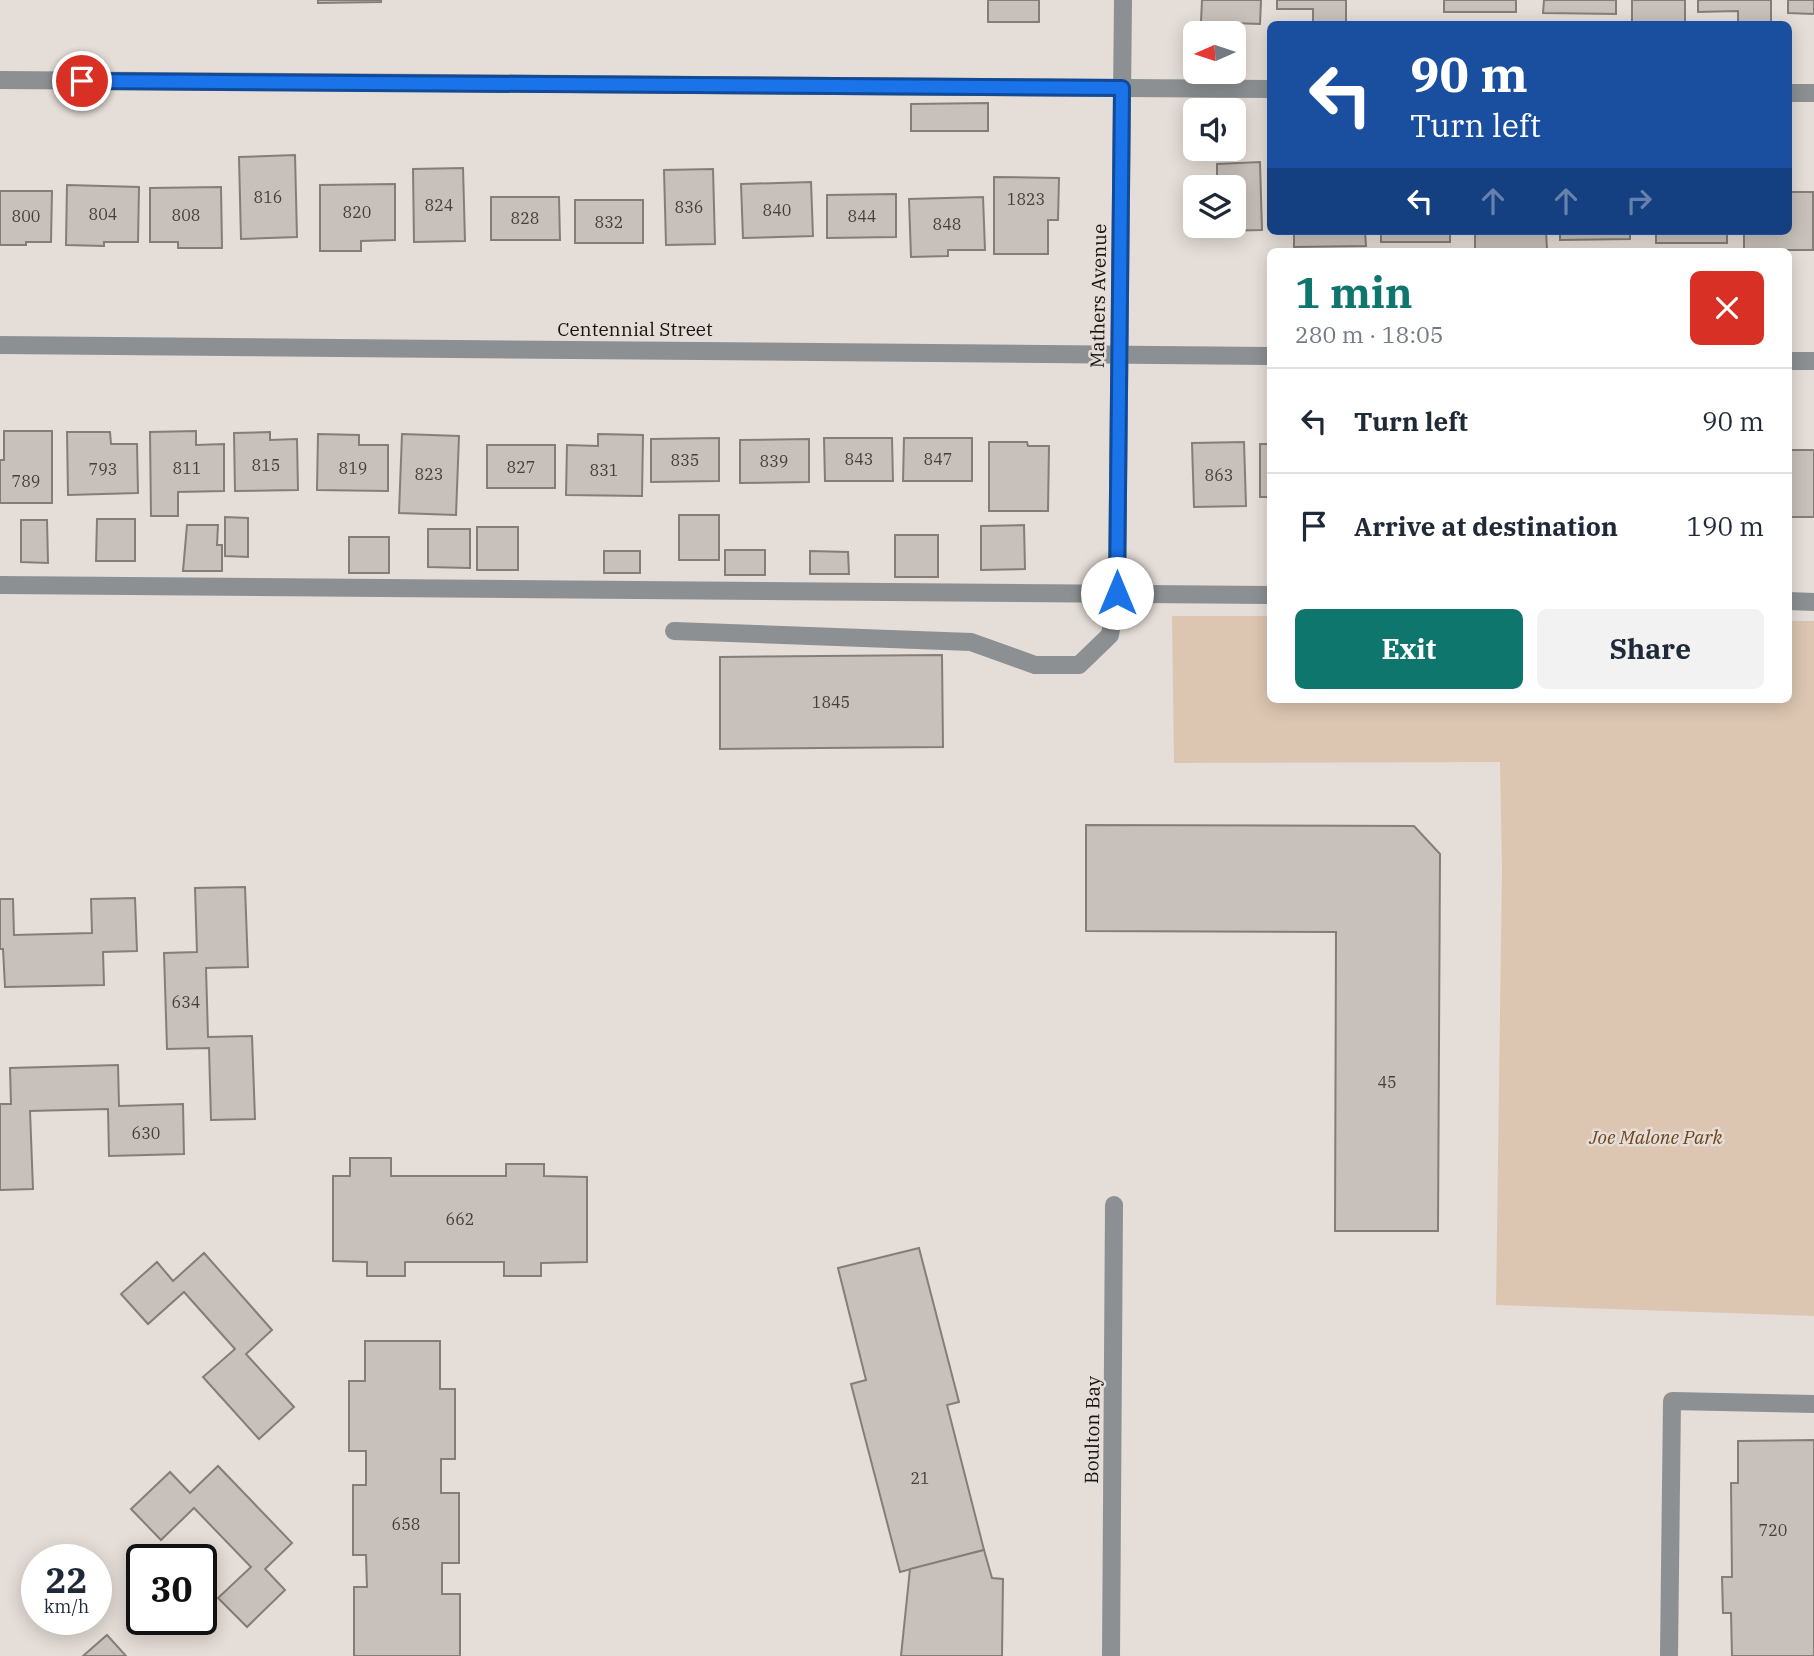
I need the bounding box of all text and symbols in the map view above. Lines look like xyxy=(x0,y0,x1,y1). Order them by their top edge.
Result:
north arrow xyxy=(1183,21,1246,84)
map controls xyxy=(1183,21,1246,238)
text: 90 m xyxy=(1410,42,1528,105)
icon: left xyxy=(1295,49,1386,140)
pin xyxy=(52,51,112,111)
icon: arrive xyxy=(63,62,101,100)
button: sound xyxy=(1183,98,1246,161)
text: Turn left xyxy=(1410,104,1541,146)
button: layers xyxy=(1183,175,1246,238)
icon: left xyxy=(1401,182,1439,220)
icon: ahead xyxy=(1474,182,1512,220)
icon: ahead xyxy=(1547,182,1585,220)
icon: right xyxy=(1620,182,1658,220)
house number: 816 xyxy=(254,187,282,207)
house number: 1823 xyxy=(1007,189,1045,209)
house number: 824 xyxy=(425,195,453,215)
house number: 836 xyxy=(675,197,703,217)
house number: 840 xyxy=(763,200,791,220)
house number: 820 xyxy=(343,202,371,222)
house number: 804 xyxy=(89,204,117,224)
house number: 808 xyxy=(172,205,200,225)
house number: 800 xyxy=(12,206,40,226)
house number: 844 xyxy=(848,206,876,226)
house number: 828 xyxy=(511,208,539,228)
house number: 832 xyxy=(595,212,623,232)
house number: 848 xyxy=(933,214,961,234)
street label: Mathers Avenue xyxy=(1085,224,1111,368)
text: 1 min xyxy=(1295,265,1413,320)
button: close xyxy=(1690,271,1764,345)
street label: Centennial Street xyxy=(557,317,713,341)
text: 280 m · 18:05 xyxy=(1295,319,1444,349)
icon: left xyxy=(1295,402,1333,440)
text: Turn left xyxy=(1354,404,1468,438)
text: 90 m xyxy=(1702,404,1764,438)
house number: 843 xyxy=(845,449,873,469)
house number: 847 xyxy=(924,449,952,469)
house number: 835 xyxy=(671,450,699,470)
house number: 839 xyxy=(760,451,788,471)
house number: 815 xyxy=(252,455,280,475)
house number: 827 xyxy=(507,457,535,477)
house number: 811 xyxy=(173,458,201,478)
house number: 819 xyxy=(339,458,367,478)
house number: 793 xyxy=(89,459,117,479)
house number: 831 xyxy=(590,460,618,480)
house number: 823 xyxy=(415,464,443,484)
house number: 863 xyxy=(1205,465,1233,485)
house number: 789 xyxy=(12,471,40,491)
icon: arrive xyxy=(1295,507,1333,545)
text: Arrive at destination xyxy=(1354,509,1618,543)
text: 190 m xyxy=(1686,509,1764,543)
position arrow xyxy=(1080,556,1154,630)
button: Exit xyxy=(1295,609,1523,689)
button: Share xyxy=(1537,609,1764,689)
house number: 1845 xyxy=(812,692,850,712)
house number: 634 xyxy=(172,992,200,1012)
house number: 45 xyxy=(1377,1072,1397,1092)
house number: 630 xyxy=(132,1123,160,1143)
park label: Joe Malone Park xyxy=(1588,1125,1724,1149)
house number: 662 xyxy=(446,1209,474,1229)
street label: Boulton Bay xyxy=(1079,1375,1105,1484)
house number: 21 xyxy=(910,1468,930,1488)
house number: 658 xyxy=(392,1514,420,1534)
house number: 720 xyxy=(1759,1520,1787,1540)
speed limit sign: 30 xyxy=(126,1544,217,1635)
text: 22 xyxy=(45,1557,88,1603)
text: km/h xyxy=(44,1595,89,1618)

